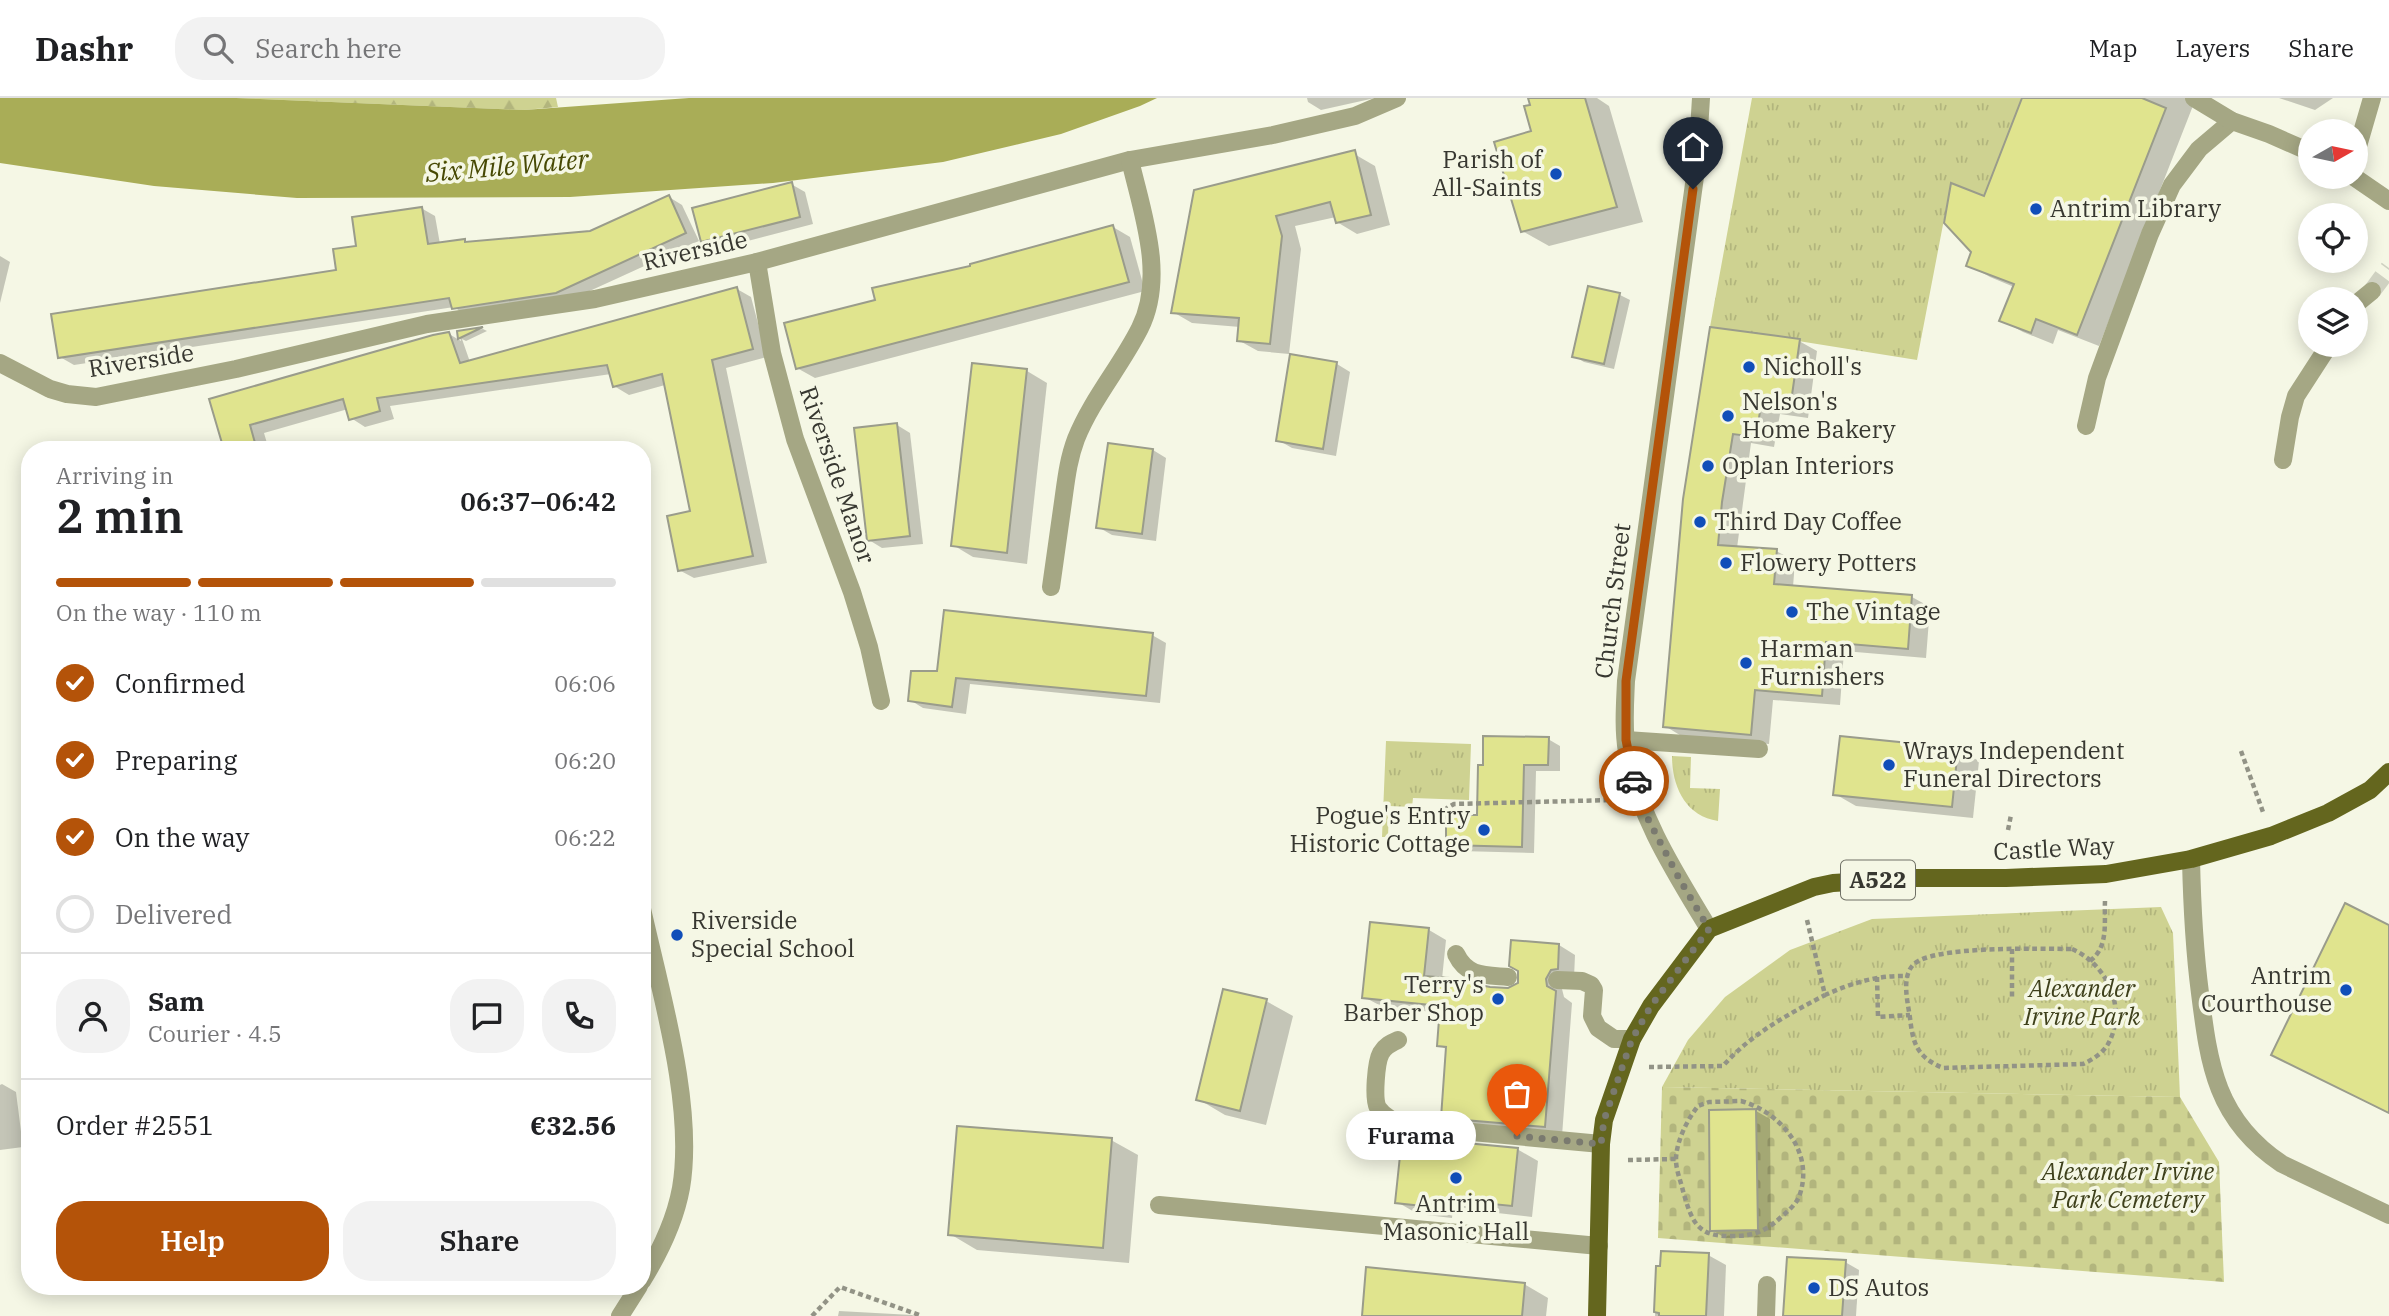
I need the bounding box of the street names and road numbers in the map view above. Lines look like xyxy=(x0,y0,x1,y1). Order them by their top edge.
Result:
street label: Riverside xyxy=(639,222,750,278)
street label: Riverside xyxy=(86,336,196,384)
street label: Riverside Manor xyxy=(793,382,883,568)
street label: Church Street xyxy=(1587,521,1637,680)
street label: Castle Way xyxy=(1992,829,2116,867)
road number: A522 xyxy=(1841,860,1915,900)

